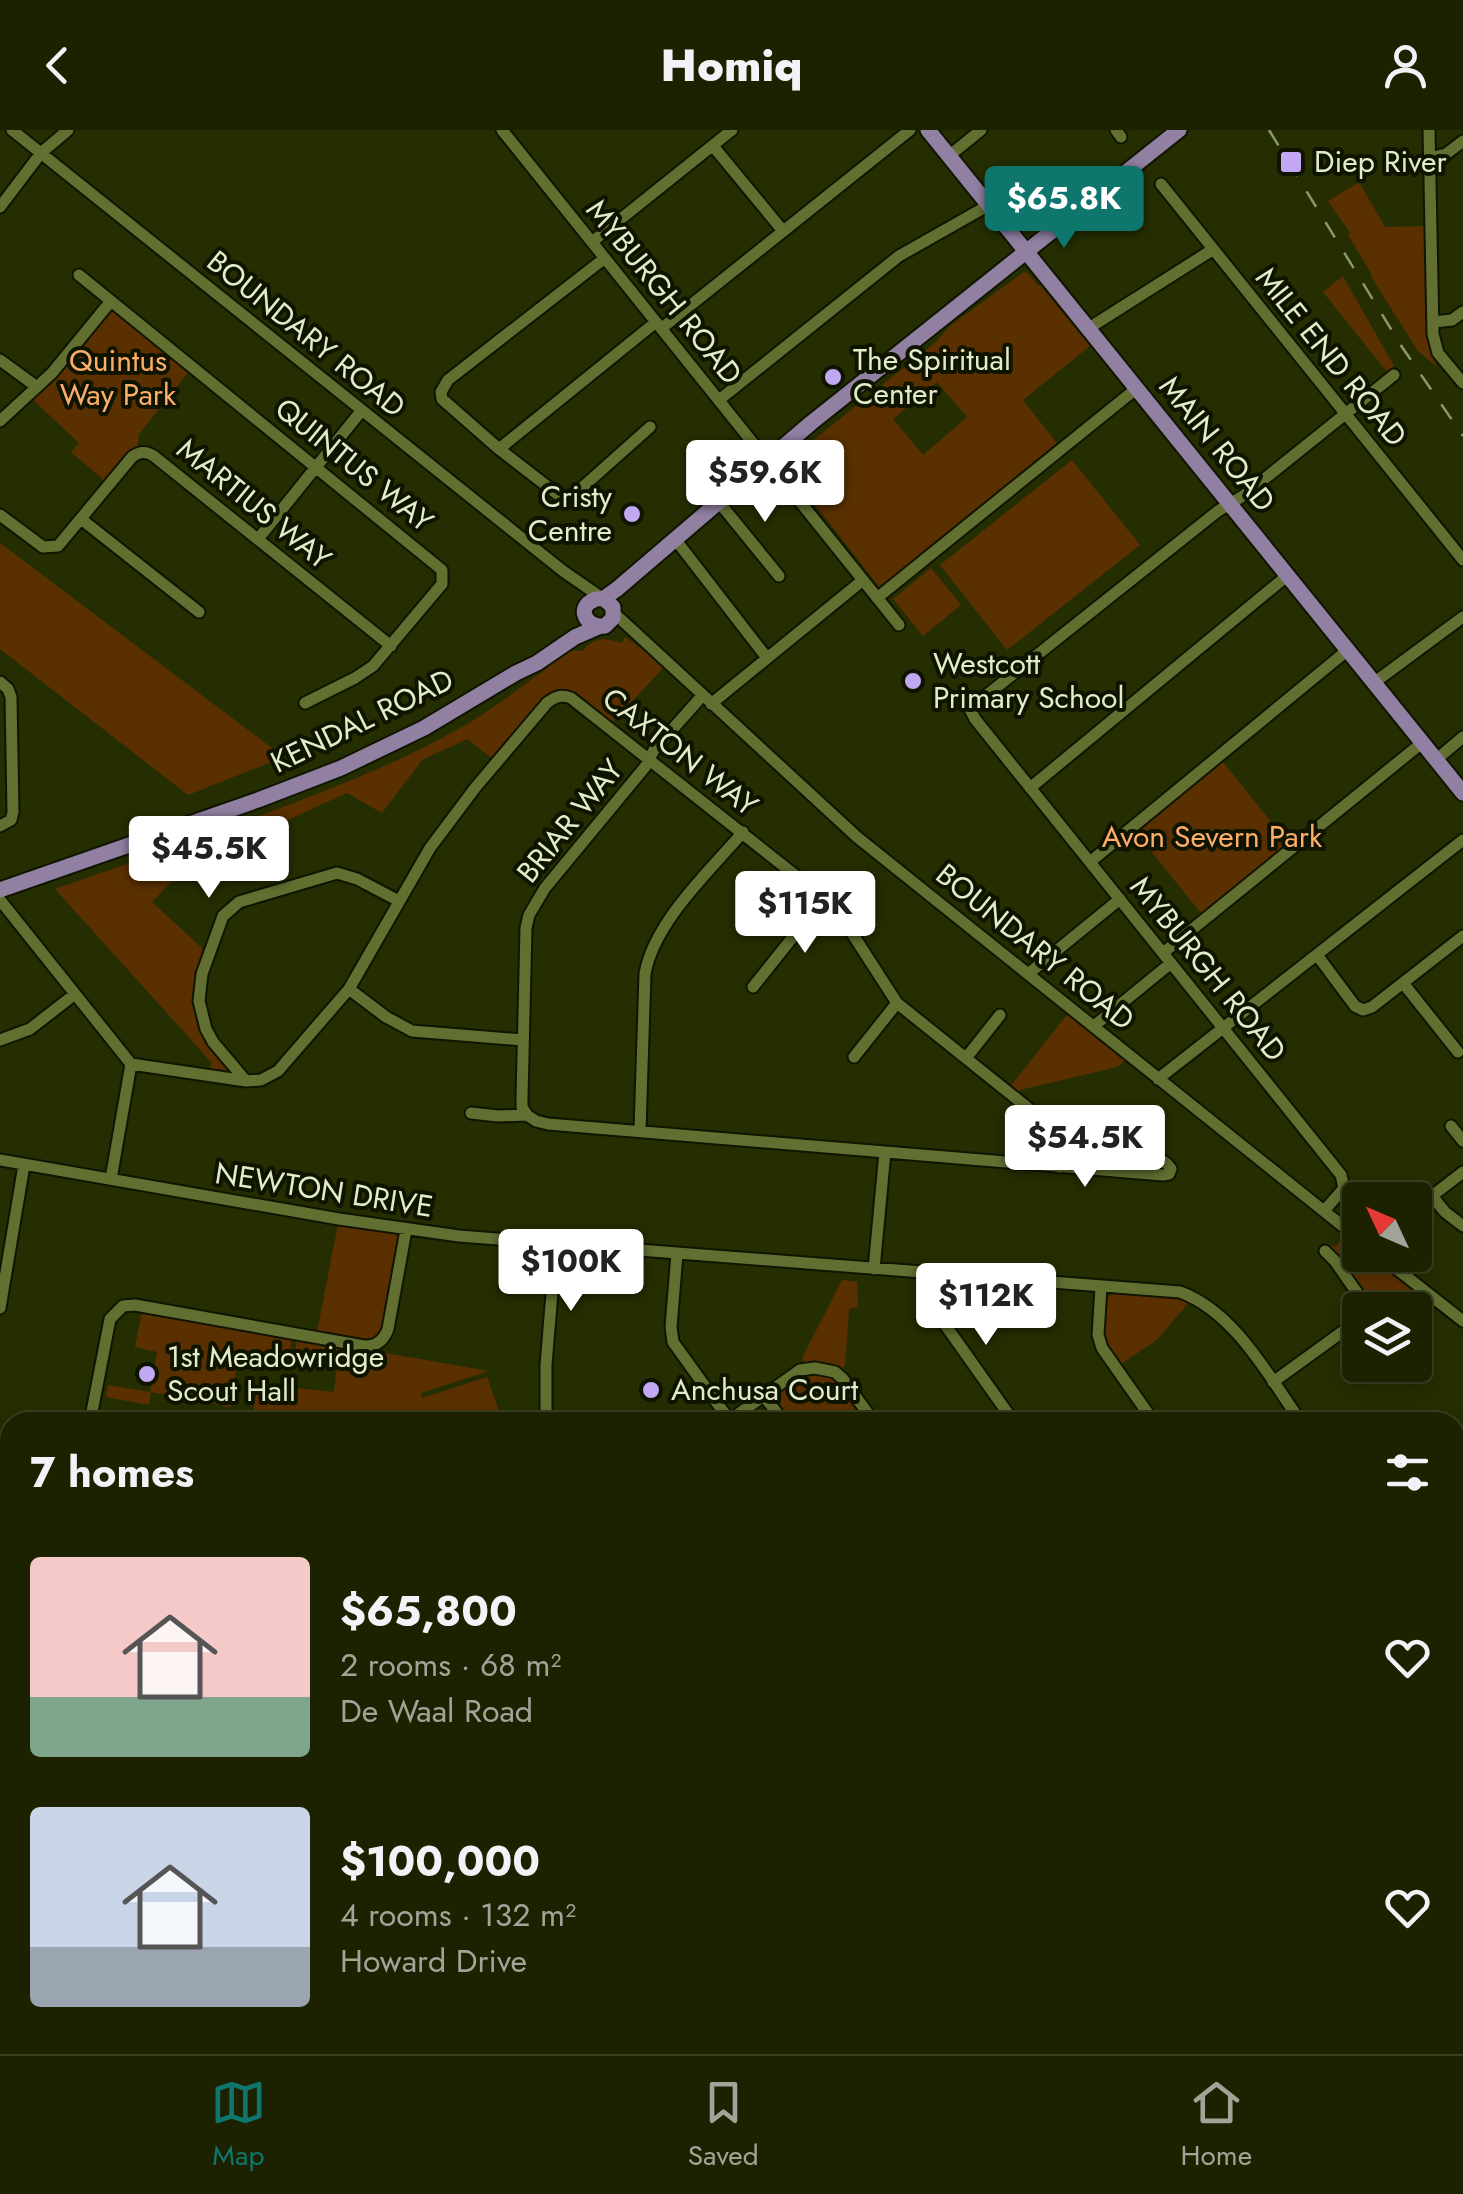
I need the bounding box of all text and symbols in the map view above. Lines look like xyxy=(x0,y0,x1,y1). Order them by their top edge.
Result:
text: Homiq xyxy=(661,33,802,98)
icon: back xyxy=(30,38,85,93)
icon: person xyxy=(1378,38,1433,93)
place label: Diep River xyxy=(1314,140,1448,183)
marker: Diep River xyxy=(1278,149,1304,175)
pin: $65.8K xyxy=(983,166,1145,251)
text: $65.8K xyxy=(1007,175,1121,221)
street label: MYBURGH ROAD xyxy=(576,190,753,393)
street label: BOUNDARY ROAD xyxy=(198,240,415,427)
street label: MILE END ROAD xyxy=(1246,258,1417,456)
place label: The Spiritual Center xyxy=(853,338,1011,415)
park label: Quintus Way Park xyxy=(60,339,177,416)
marker: The Spiritual Center xyxy=(822,366,844,388)
street label: MAIN ROAD xyxy=(1149,367,1286,521)
street label: QUINTUS WAY xyxy=(266,387,443,542)
street label: MARTIUS WAY xyxy=(168,428,341,579)
pin: $59.6K xyxy=(684,440,846,525)
text: $59.6K xyxy=(708,449,822,495)
place label: Cristy Centre xyxy=(528,475,613,552)
marker: Cristy Centre xyxy=(621,503,643,525)
place label: Westcott Primary School xyxy=(933,642,1124,719)
street label: KENDAL ROAD xyxy=(263,658,460,783)
marker: Westcott Primary School xyxy=(902,670,924,692)
street label: CAXTON WAY xyxy=(593,677,767,826)
street label: BRIAR WAY xyxy=(506,750,633,892)
park label: Avon Severn Park xyxy=(1102,815,1323,858)
pin: $45.5K xyxy=(128,816,290,901)
text: $45.5K xyxy=(151,825,267,871)
street label: BOUNDARY ROAD xyxy=(927,853,1144,1040)
street label: MYBURGH ROAD xyxy=(1120,867,1297,1070)
pin: $115K xyxy=(735,871,875,956)
text: $115K xyxy=(757,880,853,926)
pin: $54.5K xyxy=(1004,1105,1166,1190)
text: $54.5K xyxy=(1027,1114,1143,1160)
street label: NEWTON DRIVE xyxy=(212,1151,436,1228)
north arrow xyxy=(1342,1182,1432,1272)
map controls xyxy=(1342,1182,1432,1382)
pin: $100K xyxy=(501,1229,641,1314)
text: $100K xyxy=(521,1238,621,1284)
pin: $112K xyxy=(916,1263,1056,1348)
text: $112K xyxy=(938,1272,1034,1318)
button: layers xyxy=(1342,1292,1432,1382)
place label: 1st Meadowridge Scout Hall xyxy=(167,1335,384,1412)
marker: 1st Meadowridge Scout Hall xyxy=(136,1363,158,1385)
place label: Anchusa Court xyxy=(671,1368,859,1411)
marker: Anchusa Court xyxy=(640,1379,662,1401)
text: 7 homes xyxy=(30,1442,194,1503)
icon: filters xyxy=(1380,1445,1435,1500)
text: $65,800 xyxy=(340,1581,517,1642)
icon: home xyxy=(110,1597,230,1717)
icon: heart xyxy=(1380,1630,1435,1685)
text: 2 rooms · 68 m² xyxy=(340,1642,561,1688)
text: De Waal Road xyxy=(340,1688,533,1734)
text: $100,000 xyxy=(340,1831,540,1892)
icon: home xyxy=(110,1847,230,1967)
icon: heart xyxy=(1380,1880,1435,1935)
text: 4 rooms · 132 m² xyxy=(340,1892,576,1938)
text: Howard Drive xyxy=(340,1938,527,1984)
tab: Map xyxy=(211,2075,266,2176)
tab: Saved xyxy=(688,2075,759,2176)
tab: Home xyxy=(1180,2075,1252,2176)

